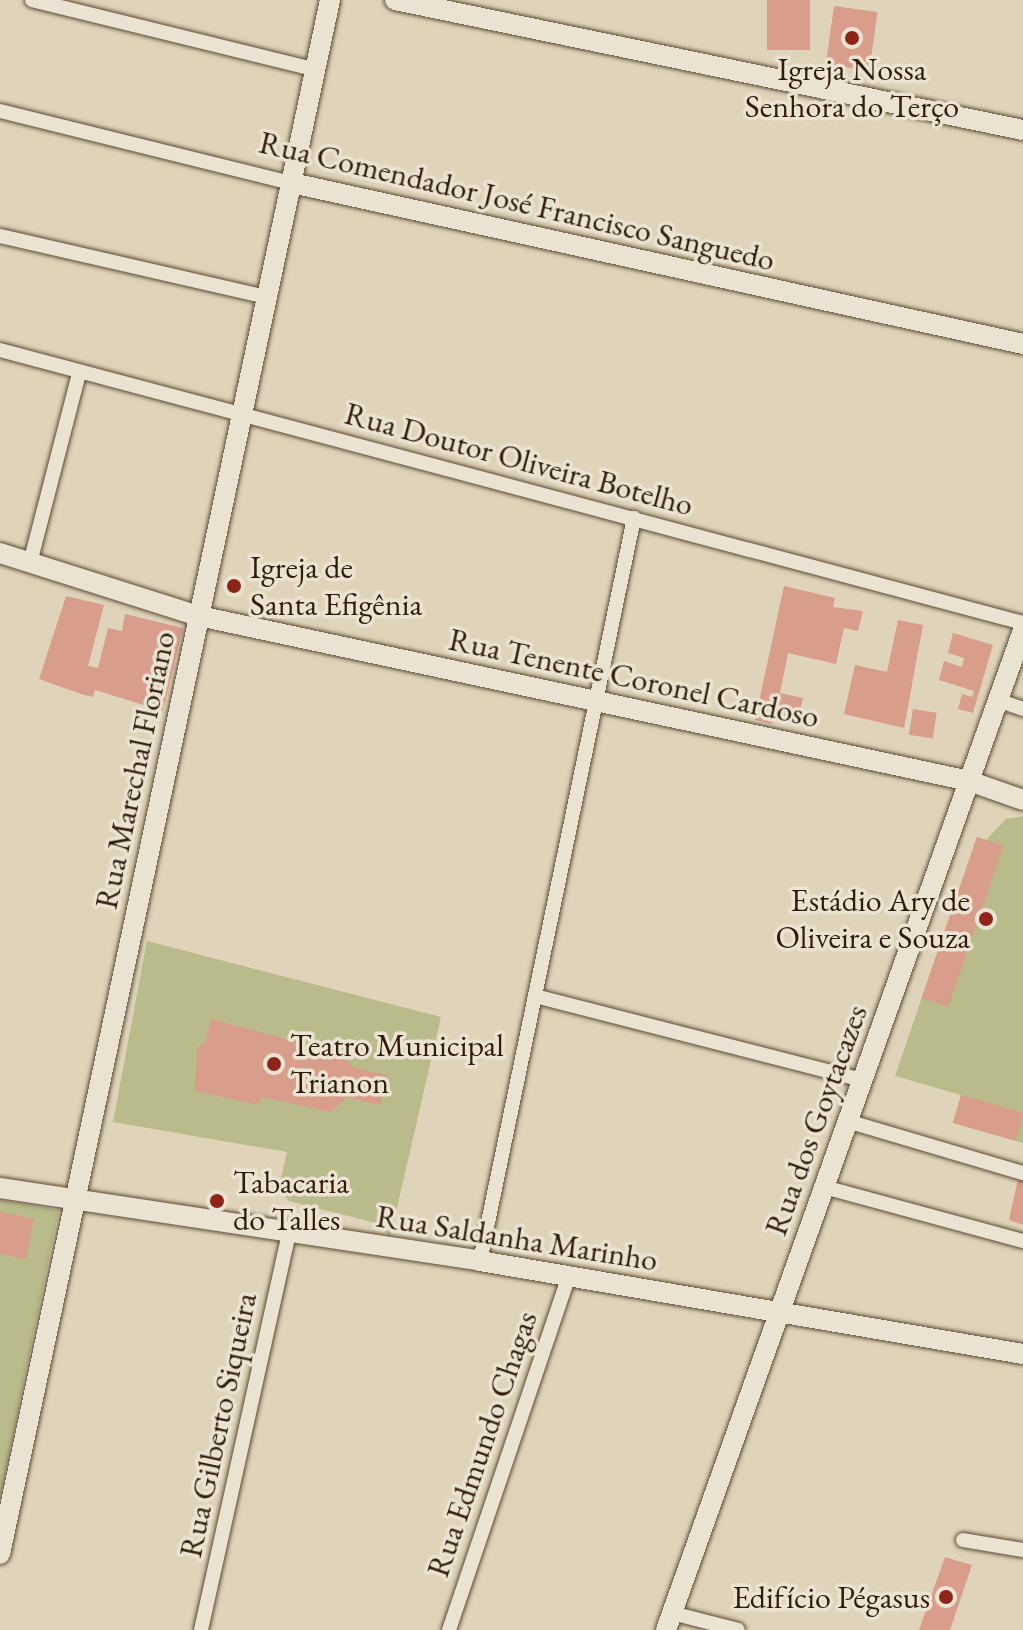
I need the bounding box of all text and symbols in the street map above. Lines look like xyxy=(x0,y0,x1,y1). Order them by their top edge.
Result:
marker: Igreja Nossa Senhora do Terço xyxy=(843,29,861,47)
place label: Igreja Nossa Senhora do Terço xyxy=(745,51,959,126)
street label: Rua Comendador José Francisco Sanguedo xyxy=(256,123,778,279)
street label: Rua Doutor Oliveira Botelho xyxy=(341,394,697,524)
place label: Igreja de Santa Efigênia xyxy=(250,549,422,624)
marker: Igreja de Santa Efigênia xyxy=(225,577,243,595)
street label: Rua Tenente Coronel Cardoso xyxy=(445,620,823,736)
street label: Rua Marechal Floriano xyxy=(87,628,183,912)
place label: Estádio Ary de Oliveira e Souza xyxy=(775,882,970,957)
marker: Estádio Ary de Oliveira e Souza xyxy=(977,910,995,928)
street label: Rua dos Goytacazes xyxy=(757,1000,875,1240)
place label: Teatro Municipal Trianon xyxy=(290,1027,504,1102)
marker: Teatro Municipal Trianon xyxy=(265,1055,283,1073)
place label: Tabacaria do Talles xyxy=(233,1164,349,1239)
marker: Tabacaria do Talles xyxy=(208,1192,226,1210)
street label: Rua Saldanha Marinho xyxy=(374,1197,660,1279)
street label: Rua Gilberto Siqueira xyxy=(171,1289,265,1561)
street label: Rua Edmundo Chagas xyxy=(419,1306,545,1582)
place label: Edifício Pégasus xyxy=(733,1578,930,1616)
marker: Edifício Pégasus xyxy=(937,1588,955,1606)

